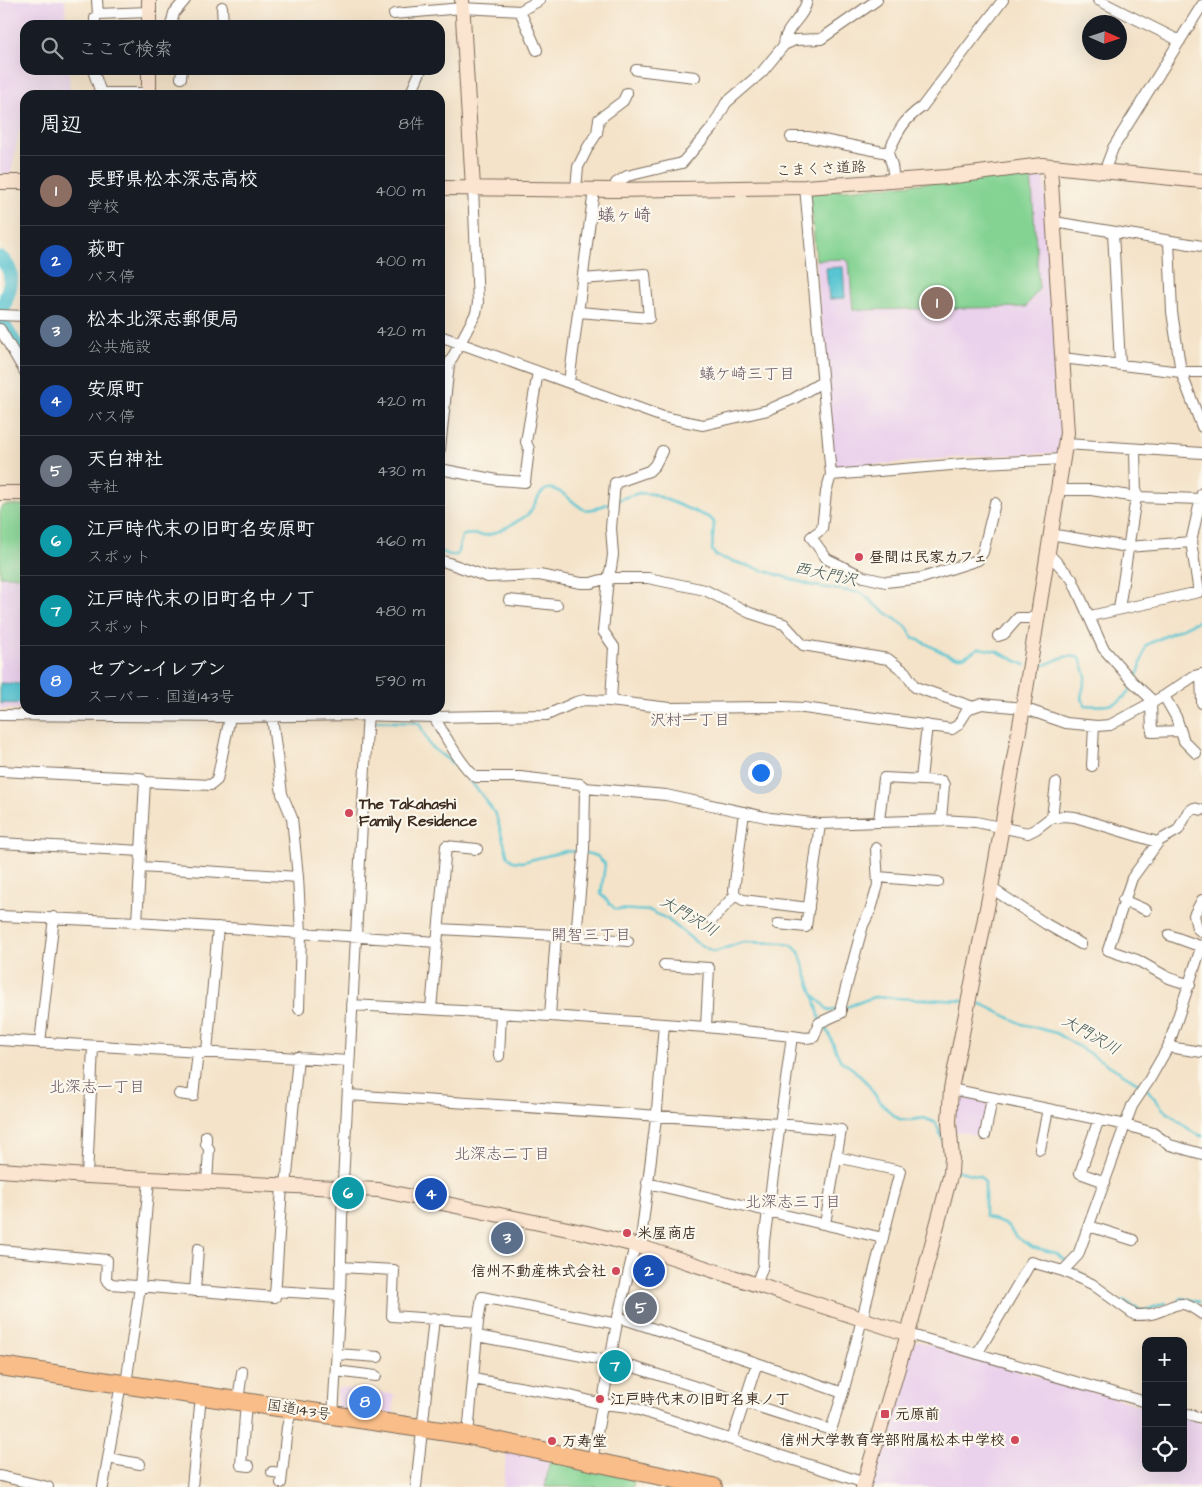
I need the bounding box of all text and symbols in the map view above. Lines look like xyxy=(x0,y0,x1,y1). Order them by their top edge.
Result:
north arrow xyxy=(1082,15,1127,60)
search box xyxy=(20,20,445,75)
icon: search xyxy=(38,34,66,62)
text: ここで検索 xyxy=(78,36,173,63)
text: 周辺 xyxy=(40,110,82,139)
text: 8件 xyxy=(399,113,425,135)
street label: こまくさ道路 xyxy=(776,156,866,182)
text: 長野県松本深志高校 xyxy=(87,166,258,193)
text: 1 xyxy=(55,180,57,202)
text: 400 m xyxy=(375,180,425,202)
text: 学校 xyxy=(87,196,119,218)
district label: 蟻ヶ崎 xyxy=(597,203,651,228)
text: 萩町 xyxy=(87,236,125,263)
text: 2 xyxy=(51,250,61,272)
text: 400 m xyxy=(375,250,425,272)
text: バス停 xyxy=(87,266,135,288)
pin: 1 xyxy=(921,284,953,322)
text: 松本北深志郵便局 xyxy=(87,306,239,333)
text: 3 xyxy=(52,320,60,342)
text: 420 m xyxy=(376,320,425,342)
text: 公共施設 xyxy=(87,336,151,358)
district label: 蟻ケ崎三丁目 xyxy=(699,363,795,385)
text: 安原町 xyxy=(87,376,144,403)
text: 4 xyxy=(51,390,61,412)
text: 420 m xyxy=(376,390,425,412)
text: バス停 xyxy=(87,406,135,428)
text: 天白神社 xyxy=(87,446,163,473)
text: 5 xyxy=(50,460,62,482)
text: 430 m xyxy=(377,460,425,482)
text: 寺社 xyxy=(87,476,119,498)
text: 江戸時代末の旧町名安原町 xyxy=(87,516,315,543)
text: 6 xyxy=(51,530,61,552)
text: 460 m xyxy=(375,530,425,552)
text: スポット xyxy=(87,546,151,568)
place label: 昼間は民家カフェ xyxy=(869,547,988,568)
marker: 昼間は民家カフェ xyxy=(853,551,865,563)
water label: 西大門沢 xyxy=(792,557,861,592)
text: 江戸時代末の旧町名中ノ丁 xyxy=(87,586,315,613)
text: 7 xyxy=(51,600,61,622)
text: 480 m xyxy=(375,600,425,622)
text: スポット xyxy=(87,616,151,638)
text: セブン-イレブン xyxy=(87,656,226,683)
text: 8 xyxy=(51,670,61,692)
text: 590 m xyxy=(376,670,425,692)
text: スーパー · 国道143号 xyxy=(87,686,235,708)
district label: 沢村一丁目 xyxy=(650,709,730,731)
your location xyxy=(748,760,774,786)
place label: The Takahashi Family Residence xyxy=(358,794,477,833)
marker: The Takahashi Family Residence xyxy=(343,807,355,819)
water label: 大門沢川 xyxy=(656,890,722,942)
district label: 開智三丁目 xyxy=(551,924,631,946)
water label: 大門沢川 xyxy=(1058,1009,1124,1061)
district label: 北深志一丁目 xyxy=(49,1076,145,1098)
district label: 北深志二丁目 xyxy=(454,1143,550,1165)
pin: 6 xyxy=(332,1174,364,1212)
pin: 4 xyxy=(415,1175,447,1213)
district label: 北深志三丁目 xyxy=(745,1191,841,1213)
pin: 3 xyxy=(491,1219,523,1257)
place label: 米屋商店 xyxy=(637,1223,697,1244)
marker: 米屋商店 xyxy=(621,1227,633,1239)
pin: 2 xyxy=(633,1252,665,1290)
place label: 信州不動産株式会社 xyxy=(471,1261,606,1282)
marker: 信州不動産株式会社 xyxy=(610,1265,622,1277)
pin: 5 xyxy=(625,1289,657,1327)
map controls xyxy=(1142,1337,1187,1472)
button: + xyxy=(1142,1337,1187,1382)
pin: 7 xyxy=(599,1347,631,1385)
button: − xyxy=(1142,1382,1187,1427)
pin: 8 xyxy=(349,1383,381,1421)
place label: 江戸時代末の旧町名東ノ丁 xyxy=(610,1389,790,1410)
marker: 江戸時代末の旧町名東ノ丁 xyxy=(594,1393,606,1405)
street label: 国道143号 xyxy=(265,1395,333,1425)
place label: 元原前 xyxy=(895,1404,940,1425)
marker: 元原前 xyxy=(879,1408,891,1420)
button: locate xyxy=(1142,1427,1187,1472)
place label: 信州大学教育学部附属松本中学校 xyxy=(780,1430,1005,1451)
place label: 万寿堂 xyxy=(562,1431,607,1452)
marker: 信州大学教育学部附属松本中学校 xyxy=(1009,1434,1021,1446)
marker: 万寿堂 xyxy=(546,1435,558,1447)

